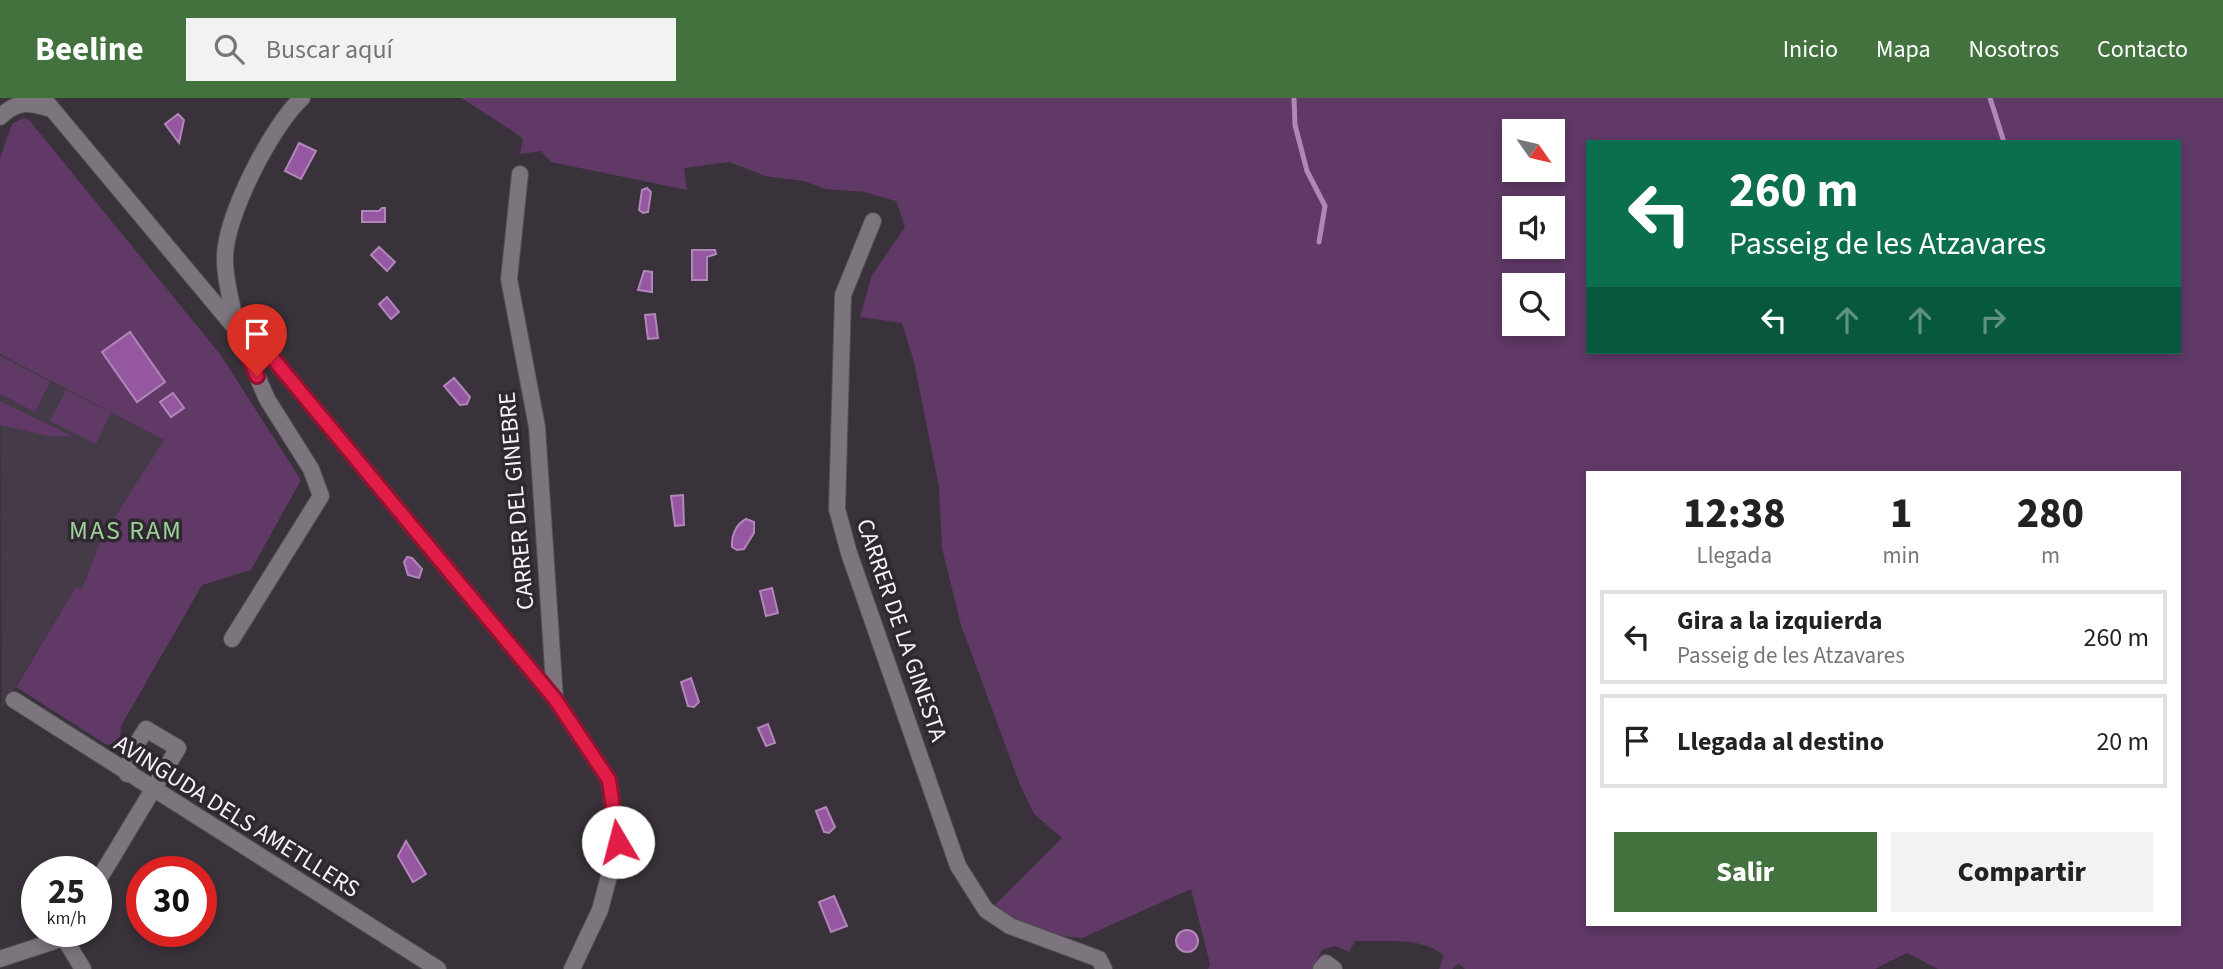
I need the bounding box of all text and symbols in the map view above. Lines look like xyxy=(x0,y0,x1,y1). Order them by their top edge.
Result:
search box xyxy=(186,18,676,81)
text: Beeline xyxy=(35,26,144,73)
icon: search xyxy=(210,30,248,68)
text: Buscar aquí xyxy=(266,31,393,68)
text: Inicio xyxy=(1783,32,1838,67)
text: Mapa xyxy=(1876,32,1931,67)
text: Nosotros xyxy=(1969,32,2059,67)
text: Contacto xyxy=(2097,32,2188,67)
north arrow xyxy=(1502,119,1564,182)
map controls xyxy=(1502,119,1565,336)
text: 260 m xyxy=(1729,156,1858,226)
icon: left xyxy=(1614,168,1705,259)
button: sound xyxy=(1502,196,1565,259)
text: Passeig de les Atzavares xyxy=(1729,221,2046,267)
button: search xyxy=(1502,273,1565,336)
icon: left xyxy=(1755,301,1793,339)
icon: ahead xyxy=(1828,301,1866,339)
icon: ahead xyxy=(1901,301,1939,339)
icon: right xyxy=(1974,301,2012,339)
pin xyxy=(227,304,287,376)
icon: arrive xyxy=(238,315,276,353)
street label: CARRER DEL GINEBRE xyxy=(490,390,543,611)
text: 12:38 xyxy=(1683,484,1786,544)
text: 1 xyxy=(1890,484,1912,544)
text: 280 xyxy=(2017,484,2084,544)
district label: MAS RAM xyxy=(69,512,183,549)
street label: CARRER DE LA GINESTA xyxy=(847,514,956,746)
text: Llegada xyxy=(1697,539,1772,572)
text: min xyxy=(1883,539,1920,572)
text: m xyxy=(2041,539,2060,572)
text: Gira a la izquierda xyxy=(1677,602,1882,639)
icon: left xyxy=(1618,618,1656,656)
text: 260 m xyxy=(2083,619,2149,656)
text: Passeig de les Atzavares xyxy=(1677,639,1905,672)
icon: arrive xyxy=(1618,722,1656,760)
text: Llegada al destino xyxy=(1677,723,1884,760)
text: 20 m xyxy=(2096,723,2149,760)
street label: AVINGUDA DELS AMETLLERS xyxy=(107,726,366,906)
position arrow xyxy=(581,805,655,879)
button: Salir xyxy=(1614,832,1877,912)
button: Compartir xyxy=(1891,832,2153,912)
speed limit sign: 30 xyxy=(126,856,217,947)
text: 25 xyxy=(48,867,85,917)
text: km/h xyxy=(47,906,86,931)

